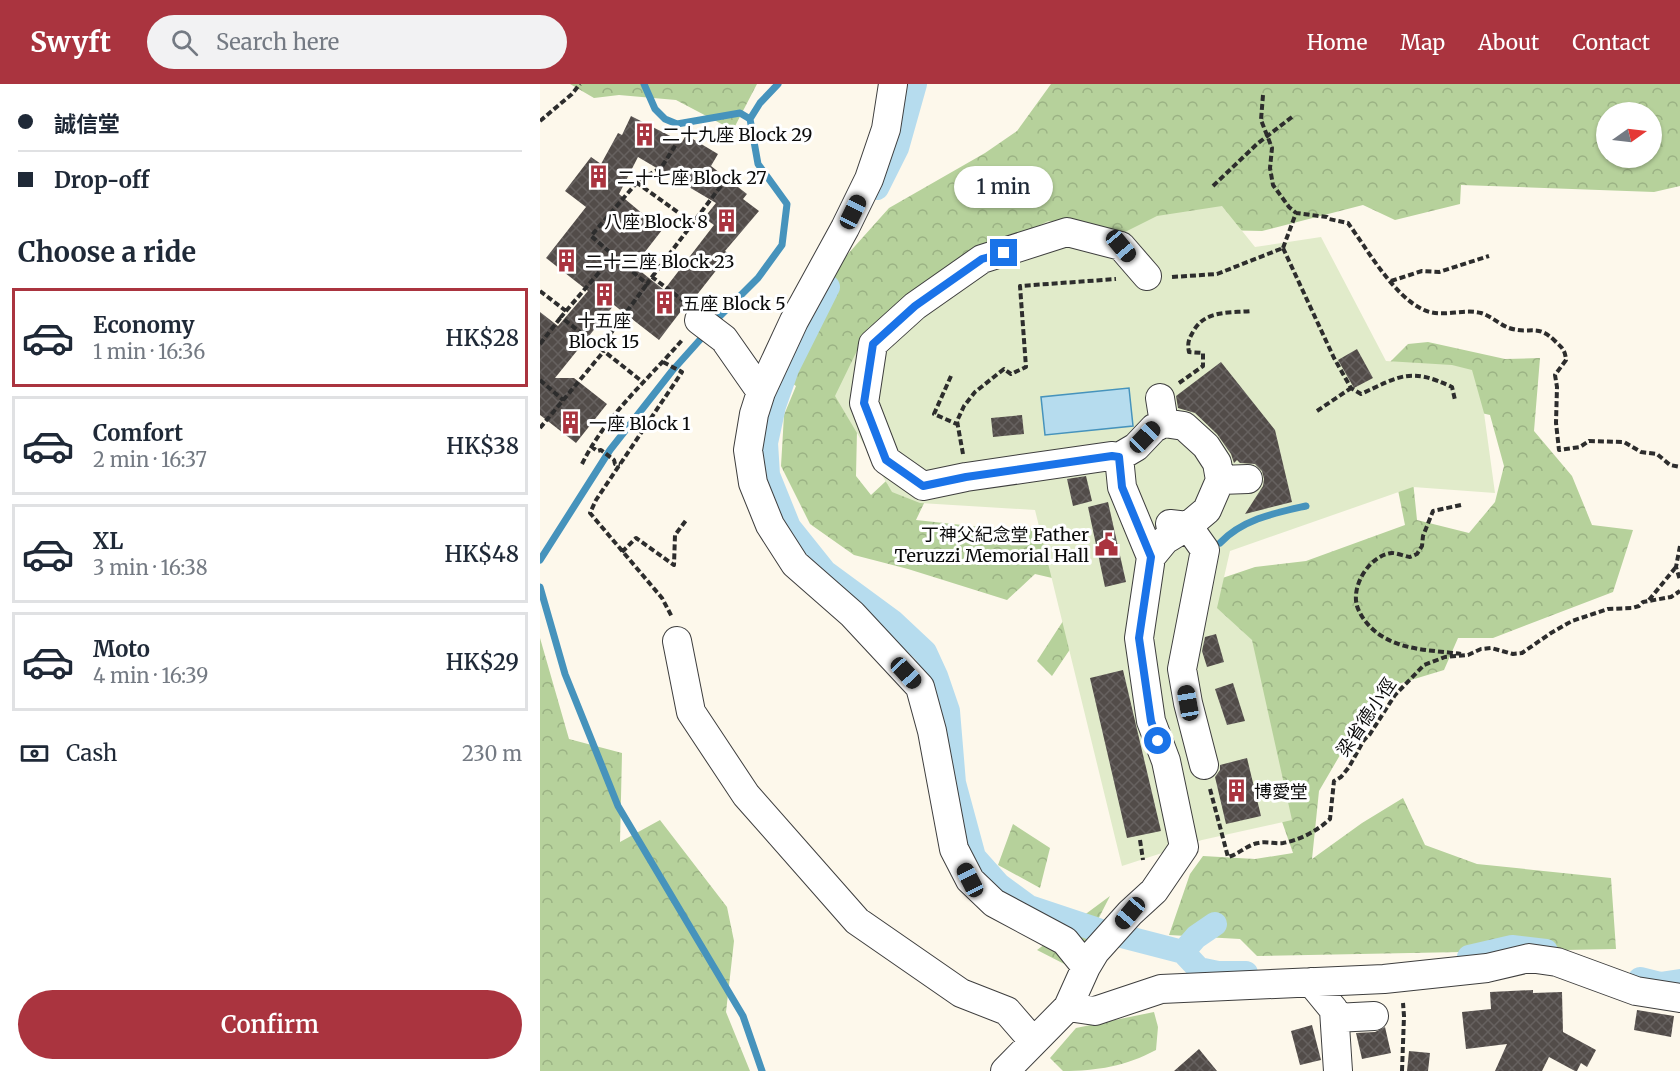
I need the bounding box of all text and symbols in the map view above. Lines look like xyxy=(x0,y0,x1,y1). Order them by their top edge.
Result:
search box xyxy=(147,15,567,69)
text: Swyft xyxy=(30,24,111,60)
icon: search xyxy=(168,26,201,59)
text: Search here xyxy=(216,28,339,56)
text: Home xyxy=(1307,29,1367,56)
text: Map xyxy=(1400,29,1445,56)
text: About xyxy=(1478,29,1539,56)
text: Contact xyxy=(1572,29,1650,56)
north arrow xyxy=(1596,102,1662,168)
map controls xyxy=(1596,102,1662,168)
text: 誠信堂 xyxy=(54,110,120,138)
building icon: 二十九座 Block 29 xyxy=(631,121,657,147)
place label: 二十九座 Block 29 xyxy=(662,123,812,146)
building icon: 二十七座 Block 27 xyxy=(586,164,612,190)
text: Drop-off xyxy=(54,166,149,194)
place label: 二十七座 Block 27 xyxy=(617,166,767,189)
callout: 1 min xyxy=(954,166,1054,208)
text: 1 min xyxy=(977,174,1030,199)
car xyxy=(837,192,869,232)
building icon: 八座 Block 8 xyxy=(713,208,739,234)
place label: 八座 Block 8 xyxy=(604,210,708,233)
car xyxy=(1103,226,1139,266)
text: Choose a ride xyxy=(18,235,196,269)
route end xyxy=(990,239,1017,266)
building icon: 二十三座 Block 23 xyxy=(554,248,580,274)
place label: 二十三座 Block 23 xyxy=(585,250,735,273)
building icon: 十五座 Block 15 xyxy=(591,281,617,307)
building icon: 五座 Block 5 xyxy=(651,290,677,316)
place label: 五座 Block 5 xyxy=(682,292,786,315)
place label: 十五座 Block 15 xyxy=(568,309,640,353)
icon: car xyxy=(21,311,75,365)
text: Economy xyxy=(93,311,194,339)
text: HK$28 xyxy=(446,324,519,352)
text: 1 min · 16:36 xyxy=(93,339,205,364)
building icon: 一座 Block 1 xyxy=(558,410,584,436)
place label: 一座 Block 1 xyxy=(589,412,690,435)
car xyxy=(1126,418,1164,456)
icon: car xyxy=(21,419,75,473)
text: Comfort xyxy=(93,419,183,447)
text: HK$38 xyxy=(446,432,519,460)
text: 2 min · 16:37 xyxy=(93,447,207,472)
place label: 丁神父紀念堂 Father Teruzzi Memorial Hall xyxy=(894,523,1089,567)
icon: car xyxy=(21,527,75,581)
text: XL xyxy=(93,527,123,555)
public building icon: 丁神父紀念堂 Father Teruzzi Memorial Hall xyxy=(1094,531,1120,557)
text: HK$48 xyxy=(444,540,519,568)
text: 3 min · 16:38 xyxy=(93,555,208,580)
icon: car xyxy=(21,635,75,689)
text: Moto xyxy=(93,635,150,663)
text: HK$29 xyxy=(446,648,519,676)
car xyxy=(887,654,925,692)
text: 4 min · 16:39 xyxy=(93,663,208,688)
street label: 梁省德小徑 xyxy=(1331,673,1401,761)
car xyxy=(1176,684,1200,722)
route start xyxy=(1144,727,1171,754)
icon: cash xyxy=(18,737,51,770)
text: Cash xyxy=(66,739,117,767)
text: 230 m xyxy=(462,741,522,766)
building icon: 博愛堂 xyxy=(1223,778,1249,804)
place label: 博愛堂 xyxy=(1254,780,1308,803)
car xyxy=(954,860,986,900)
car xyxy=(1112,893,1148,933)
button: Confirm xyxy=(18,990,522,1059)

